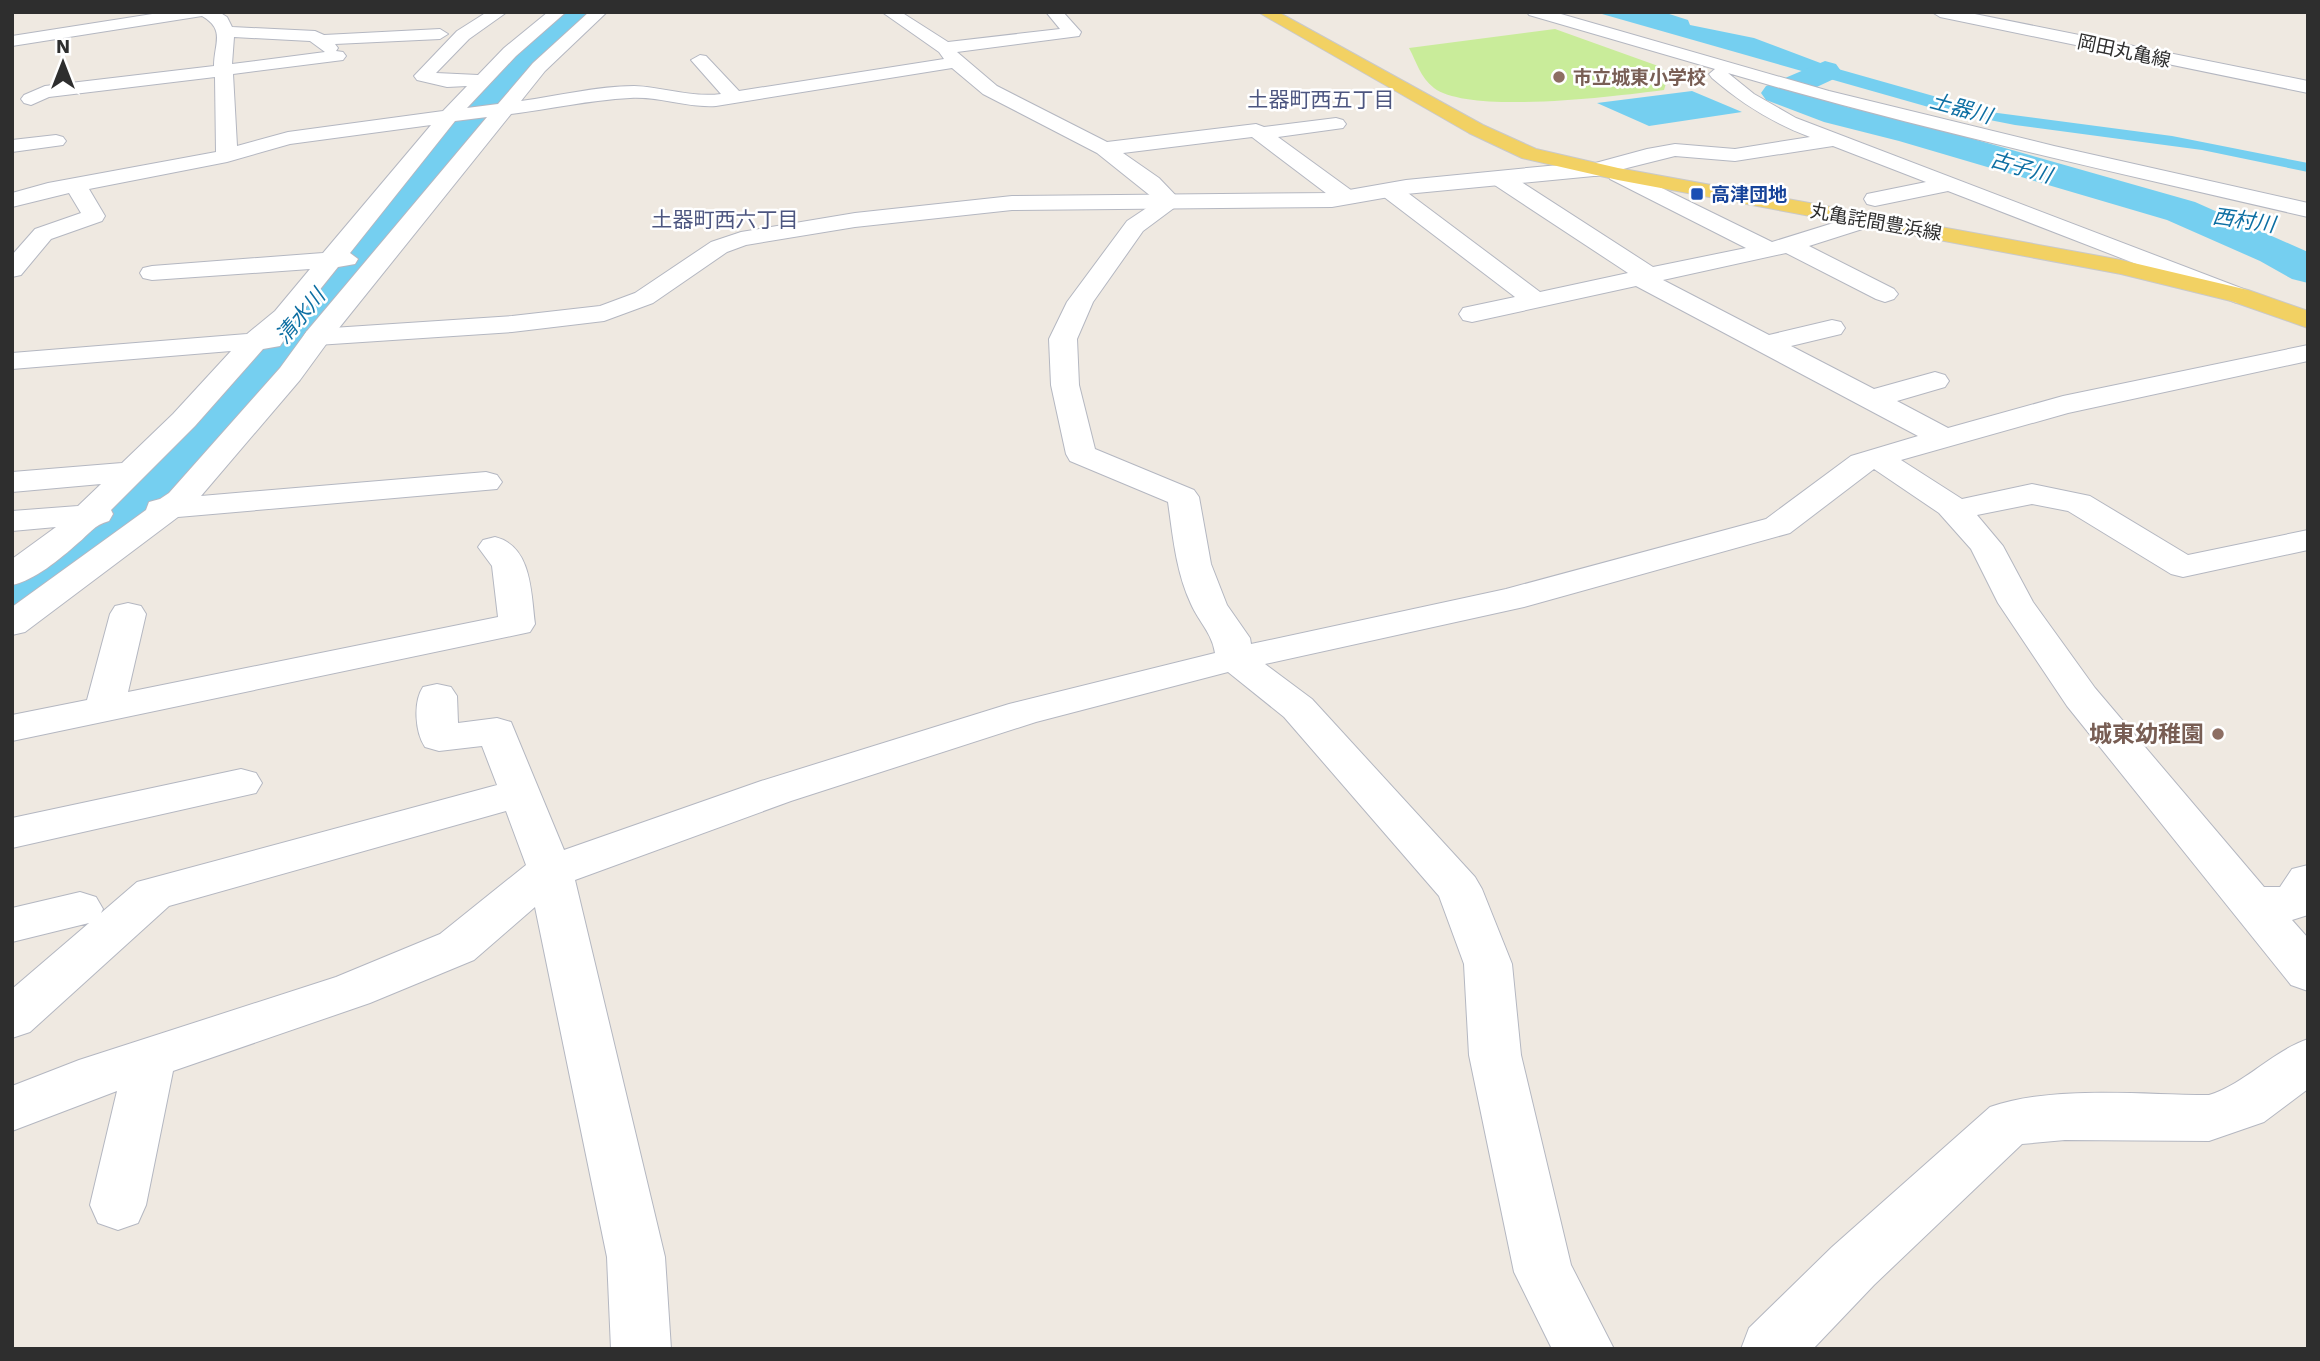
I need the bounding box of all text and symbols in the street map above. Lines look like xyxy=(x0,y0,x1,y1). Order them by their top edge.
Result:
north arrow xyxy=(28,28,98,98)
street label: 岡田丸亀線 xyxy=(2075,30,2173,72)
text: N xyxy=(56,35,70,58)
place label: 市立城東小学校 xyxy=(1573,66,1706,89)
marker: 市立城東小学校 xyxy=(1551,69,1567,85)
district label: 土器町西五丁目 xyxy=(1248,87,1395,112)
water label: 土器川 xyxy=(1927,88,1997,129)
water label: 古子川 xyxy=(1987,146,2057,188)
place label: 高津団地 xyxy=(1711,183,1787,206)
marker: 高津団地 xyxy=(1689,186,1705,202)
street label: 丸亀詫間豊浜線 xyxy=(1809,199,1943,245)
water label: 西村川 xyxy=(2211,203,2279,237)
district label: 土器町西六丁目 xyxy=(652,207,799,232)
water label: 清水川 xyxy=(270,282,331,348)
place label: 城東幼稚園 xyxy=(2089,721,2204,748)
marker: 城東幼稚園 xyxy=(2210,726,2226,742)

